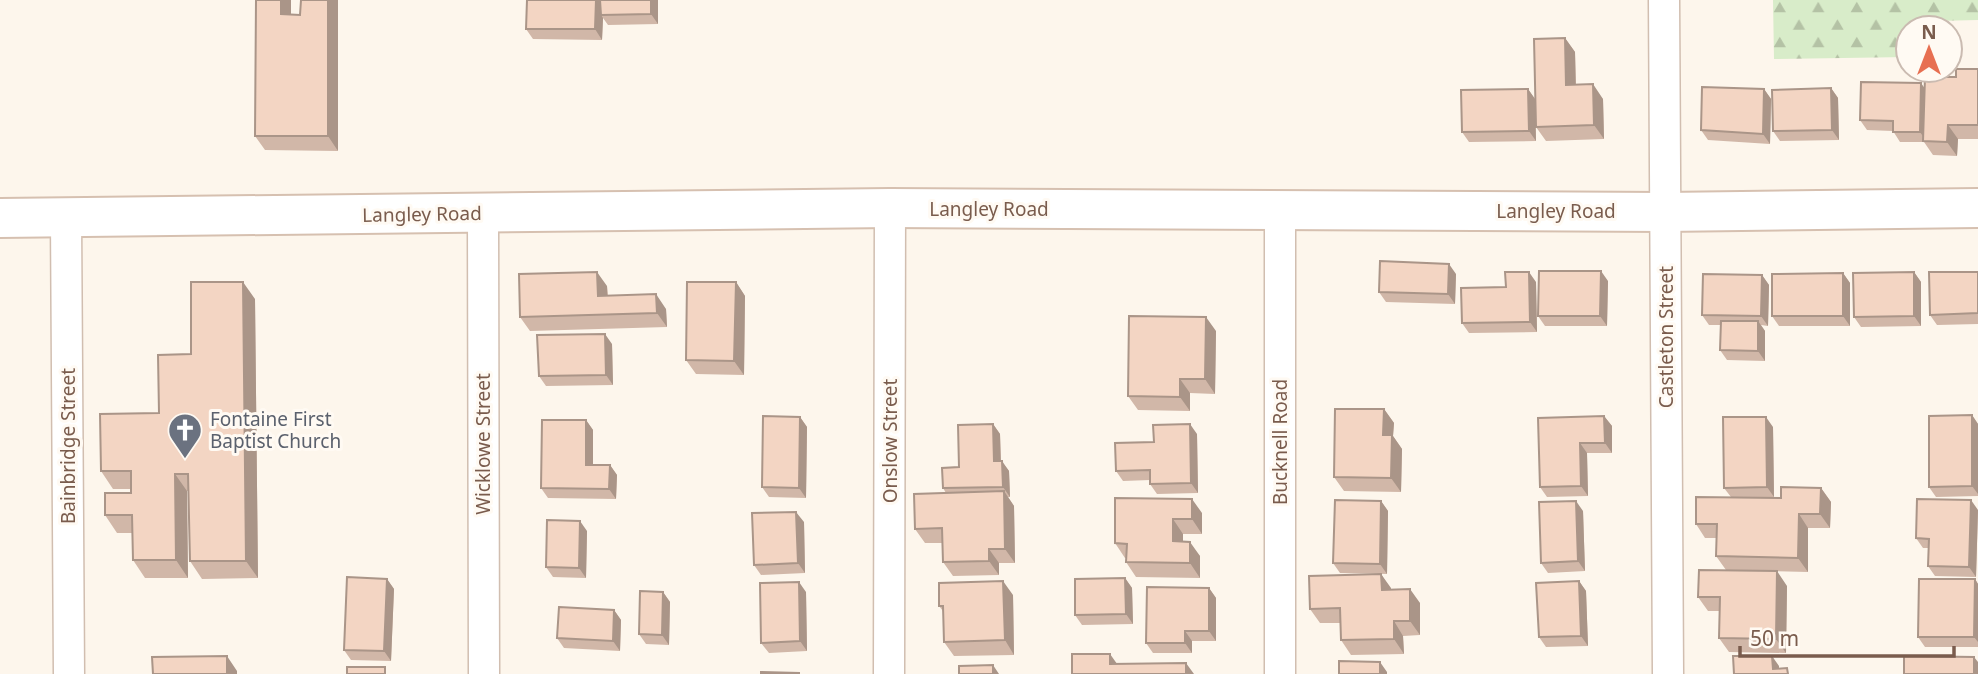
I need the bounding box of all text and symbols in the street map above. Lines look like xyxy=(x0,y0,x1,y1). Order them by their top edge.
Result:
north arrow xyxy=(1894,14,1964,84)
text: N xyxy=(1921,19,1937,45)
street label: Langley Road xyxy=(929,196,1049,222)
street label: Langley Road xyxy=(1496,198,1616,224)
street label: Langley Road xyxy=(362,200,482,228)
street label: Castleton Street xyxy=(1653,266,1679,408)
street label: Bainbridge Street xyxy=(55,368,81,524)
street label: Wicklowe Street xyxy=(470,373,496,515)
street label: Onslow Street xyxy=(877,379,903,503)
street label: Bucknell Road xyxy=(1267,379,1293,505)
place label: Fontaine First Baptist Church xyxy=(210,406,341,454)
church icon: Fontaine First Baptist Church xyxy=(166,411,204,460)
scale bar xyxy=(1740,614,1954,658)
text: 50 m xyxy=(1750,624,1799,652)

